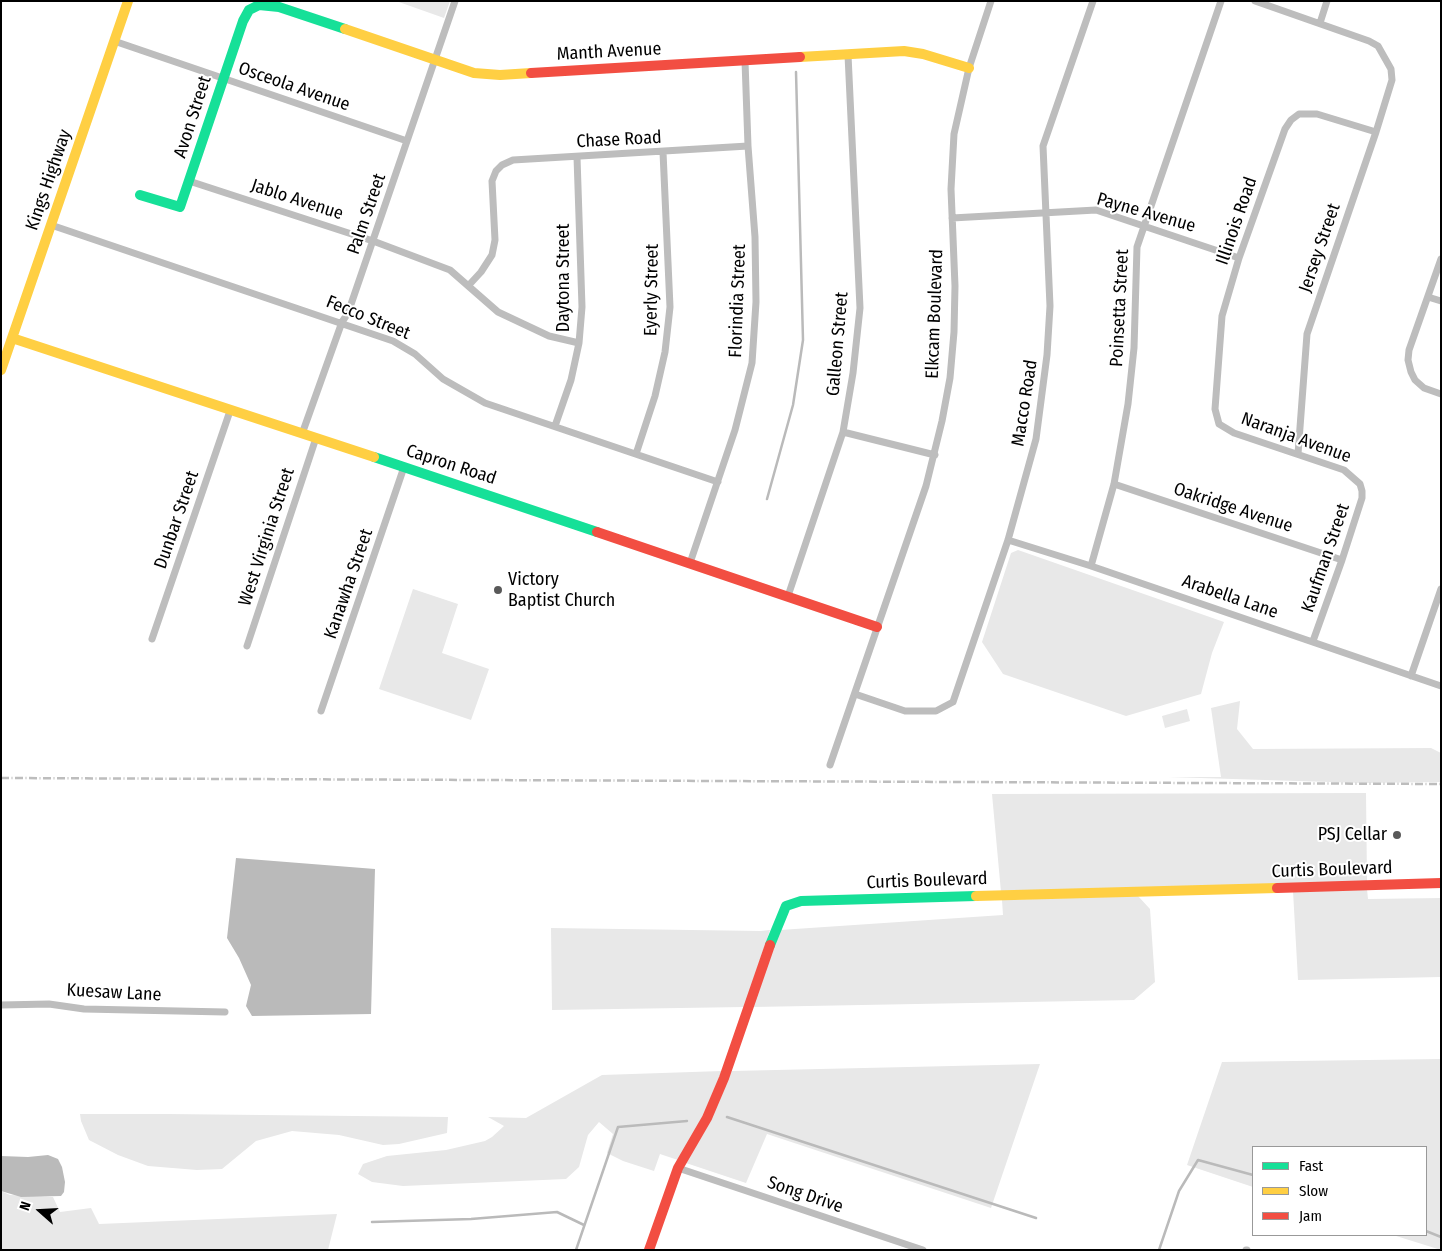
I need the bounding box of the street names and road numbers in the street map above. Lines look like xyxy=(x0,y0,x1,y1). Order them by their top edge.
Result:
street label: Manth Avenue xyxy=(556,38,662,66)
street label: Osceola Avenue xyxy=(235,58,353,116)
street label: Avon Street xyxy=(170,73,216,161)
street label: Kings Highway xyxy=(22,127,76,233)
street label: Chase Road xyxy=(576,127,662,153)
street label: Palm Street xyxy=(343,171,391,257)
street label: Illinois Road xyxy=(1212,174,1262,268)
street label: Jablo Avenue xyxy=(248,175,346,225)
street label: Payne Avenue xyxy=(1094,189,1198,237)
street label: Jersey Street xyxy=(1295,201,1345,295)
street label: Daytona Street xyxy=(553,224,575,332)
street label: Eyerly Street xyxy=(640,244,664,336)
street label: Florindia Street xyxy=(725,244,751,358)
street label: Elkcam Boulevard xyxy=(922,249,948,379)
street label: Poinsetta Street xyxy=(1106,249,1134,367)
street label: Fecco Street xyxy=(323,291,413,345)
street label: Galleon Street xyxy=(823,291,853,397)
street label: Macco Road xyxy=(1008,358,1042,448)
street label: Naranja Avenue xyxy=(1238,408,1354,468)
street label: Capron Road xyxy=(403,440,499,490)
street label: West Virginia Street xyxy=(234,465,300,609)
street label: Dunbar Street xyxy=(150,468,204,572)
street label: Oakridge Avenue xyxy=(1171,479,1295,537)
street label: Kaufman Street xyxy=(1297,501,1355,615)
street label: Kanawha Street xyxy=(320,526,378,642)
street label: Arabella Lane xyxy=(1179,571,1281,623)
street label: Curtis Boulevard xyxy=(1271,857,1393,883)
street label: Curtis Boulevard xyxy=(866,868,988,894)
street label: Kuesaw Lane xyxy=(66,980,162,1006)
street label: Song Drive xyxy=(764,1172,846,1218)

